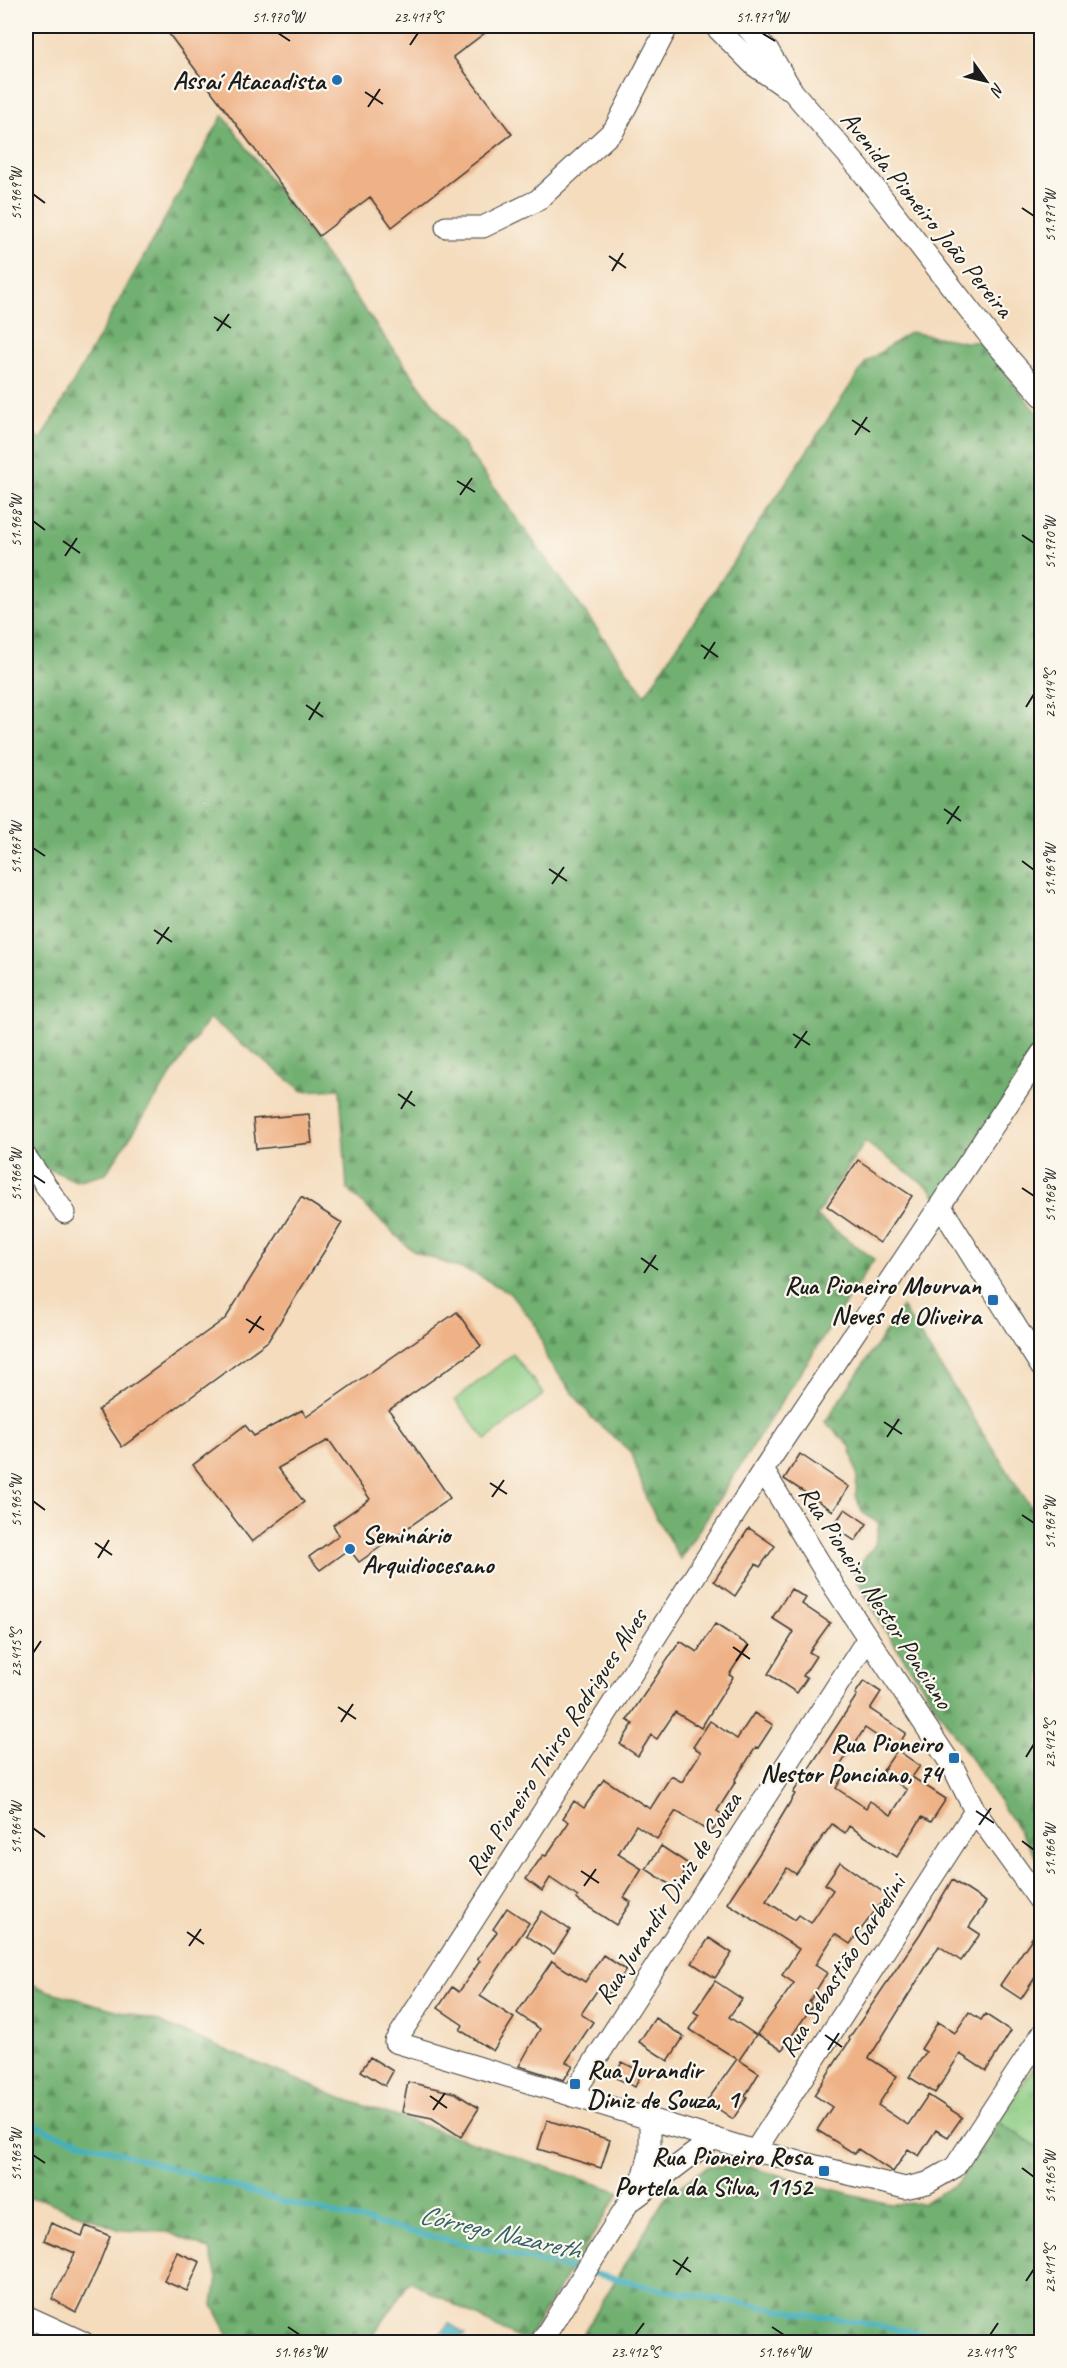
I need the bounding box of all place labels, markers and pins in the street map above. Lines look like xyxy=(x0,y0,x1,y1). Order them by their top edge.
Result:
place label: Assaí Atacadista xyxy=(173,64,327,97)
marker: Assaí Atacadista xyxy=(330,73,344,87)
place label: Rua Pioneiro Mourvan Neves de Oliveira xyxy=(784,1269,983,1332)
marker: Rua Pioneiro Mourvan Neves de Oliveira xyxy=(986,1293,1000,1307)
place label: Seminário Arquidiocesano xyxy=(362,1518,495,1581)
marker: Seminário Arquidiocesano xyxy=(343,1542,357,1556)
place label: Rua Pioneiro Nestor Ponciano, 74 xyxy=(760,1727,945,1790)
marker: Rua Pioneiro Nestor Ponciano, 74 xyxy=(947,1751,961,1765)
place label: Rua Jurandir Diniz de Souza, 1 xyxy=(587,2053,742,2116)
marker: Rua Jurandir Diniz de Souza, 1 xyxy=(568,2077,582,2091)
place label: Rua Pioneiro Rosa Portela da Silva, 1152 xyxy=(614,2140,814,2203)
marker: Rua Pioneiro Rosa Portela da Silva, 1152 xyxy=(817,2164,831,2178)

